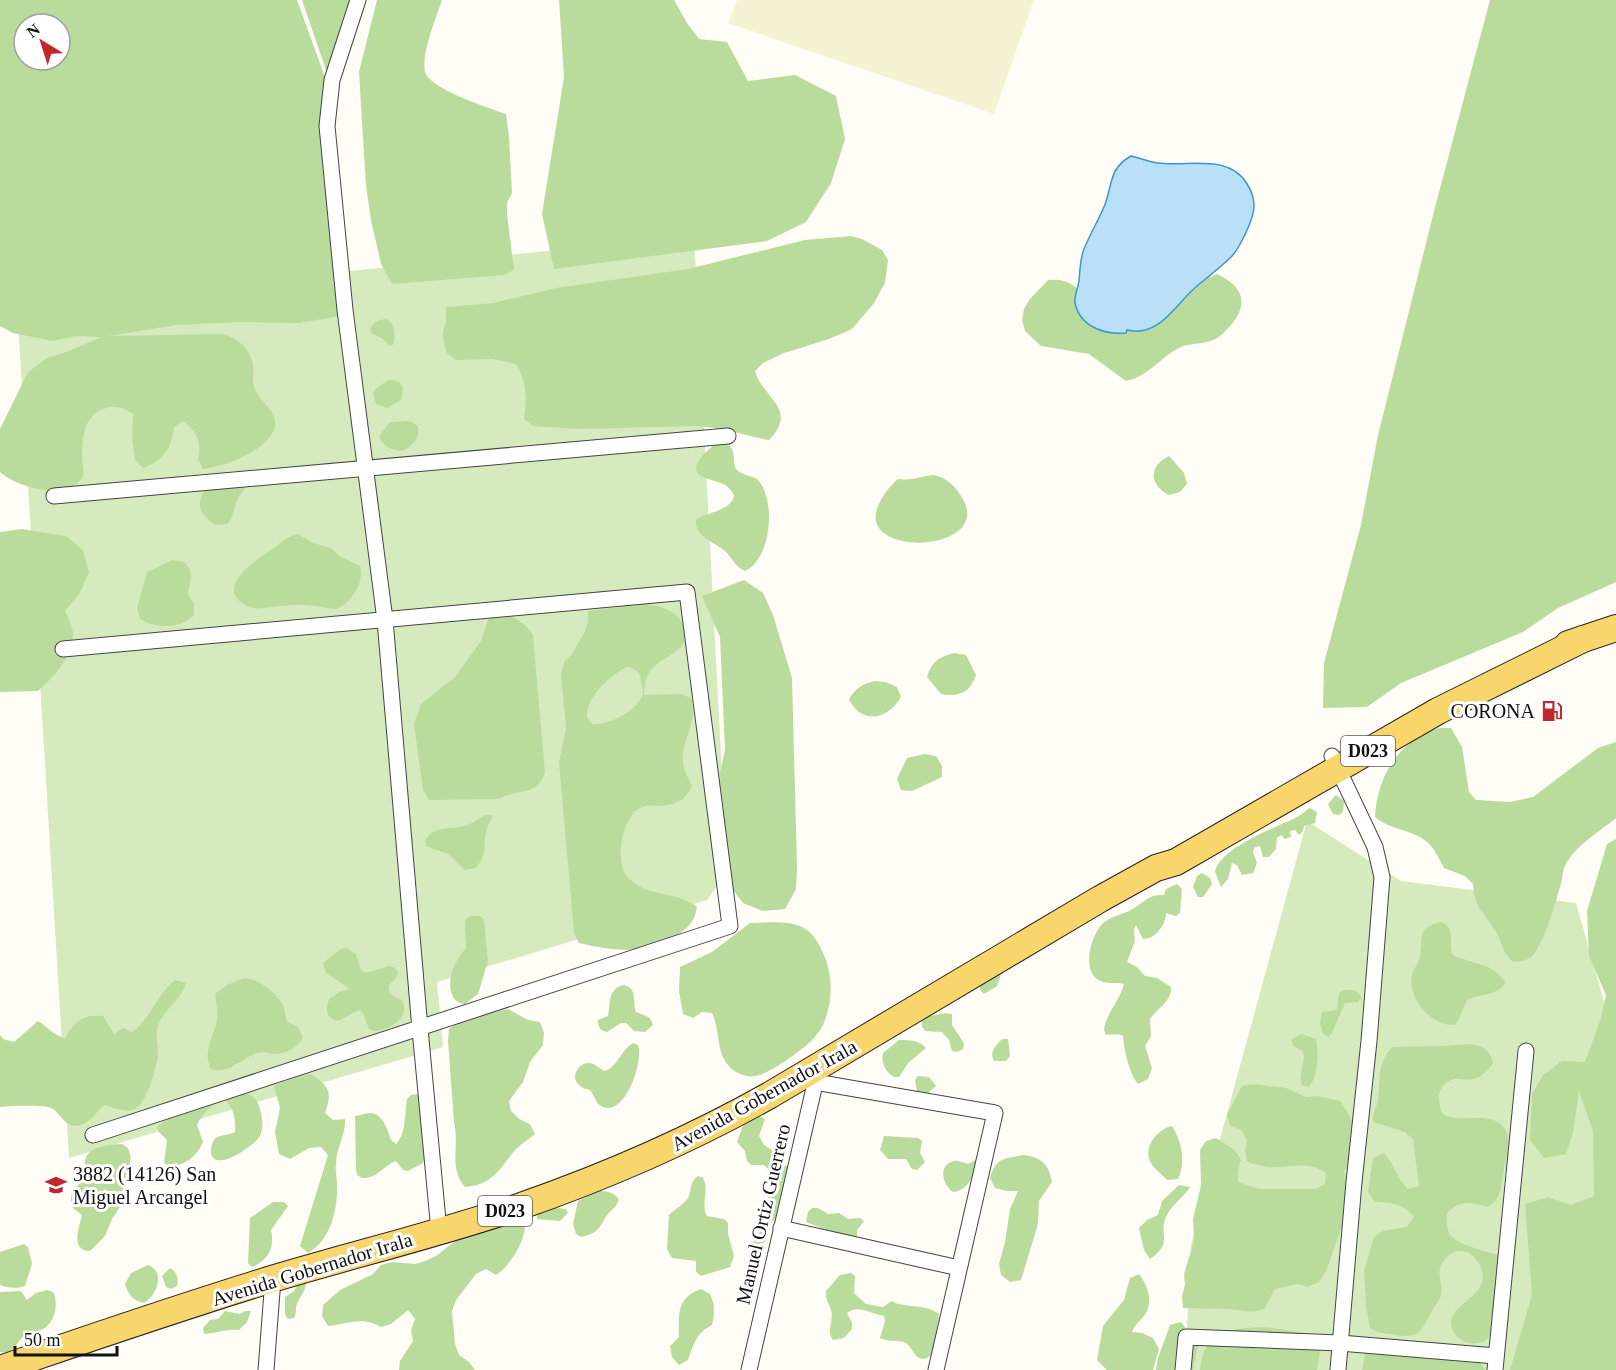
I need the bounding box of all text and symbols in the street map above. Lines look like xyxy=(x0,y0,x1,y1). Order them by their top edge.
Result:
north arrow xyxy=(12,12,72,72)
text: N xyxy=(23,20,43,41)
fuel station icon: CORONA xyxy=(1540,699,1564,723)
place label: CORONA xyxy=(1451,700,1536,722)
road number: D023 xyxy=(1341,736,1395,766)
street label: Avenida Gobernador Irala xyxy=(668,1035,861,1155)
street label: Manuel Ortiz Guerrero xyxy=(732,1122,794,1306)
place label: 3882 (14126) San Miguel Arcangel xyxy=(73,1163,216,1209)
school or university icon: 3882 (14126) San Miguel Arcangel xyxy=(44,1173,68,1197)
road number: D023 xyxy=(478,1196,532,1226)
street label: Avenida Gobernador Irala xyxy=(209,1228,415,1310)
scale bar xyxy=(15,1319,117,1357)
text: 50 m xyxy=(24,1330,61,1350)

